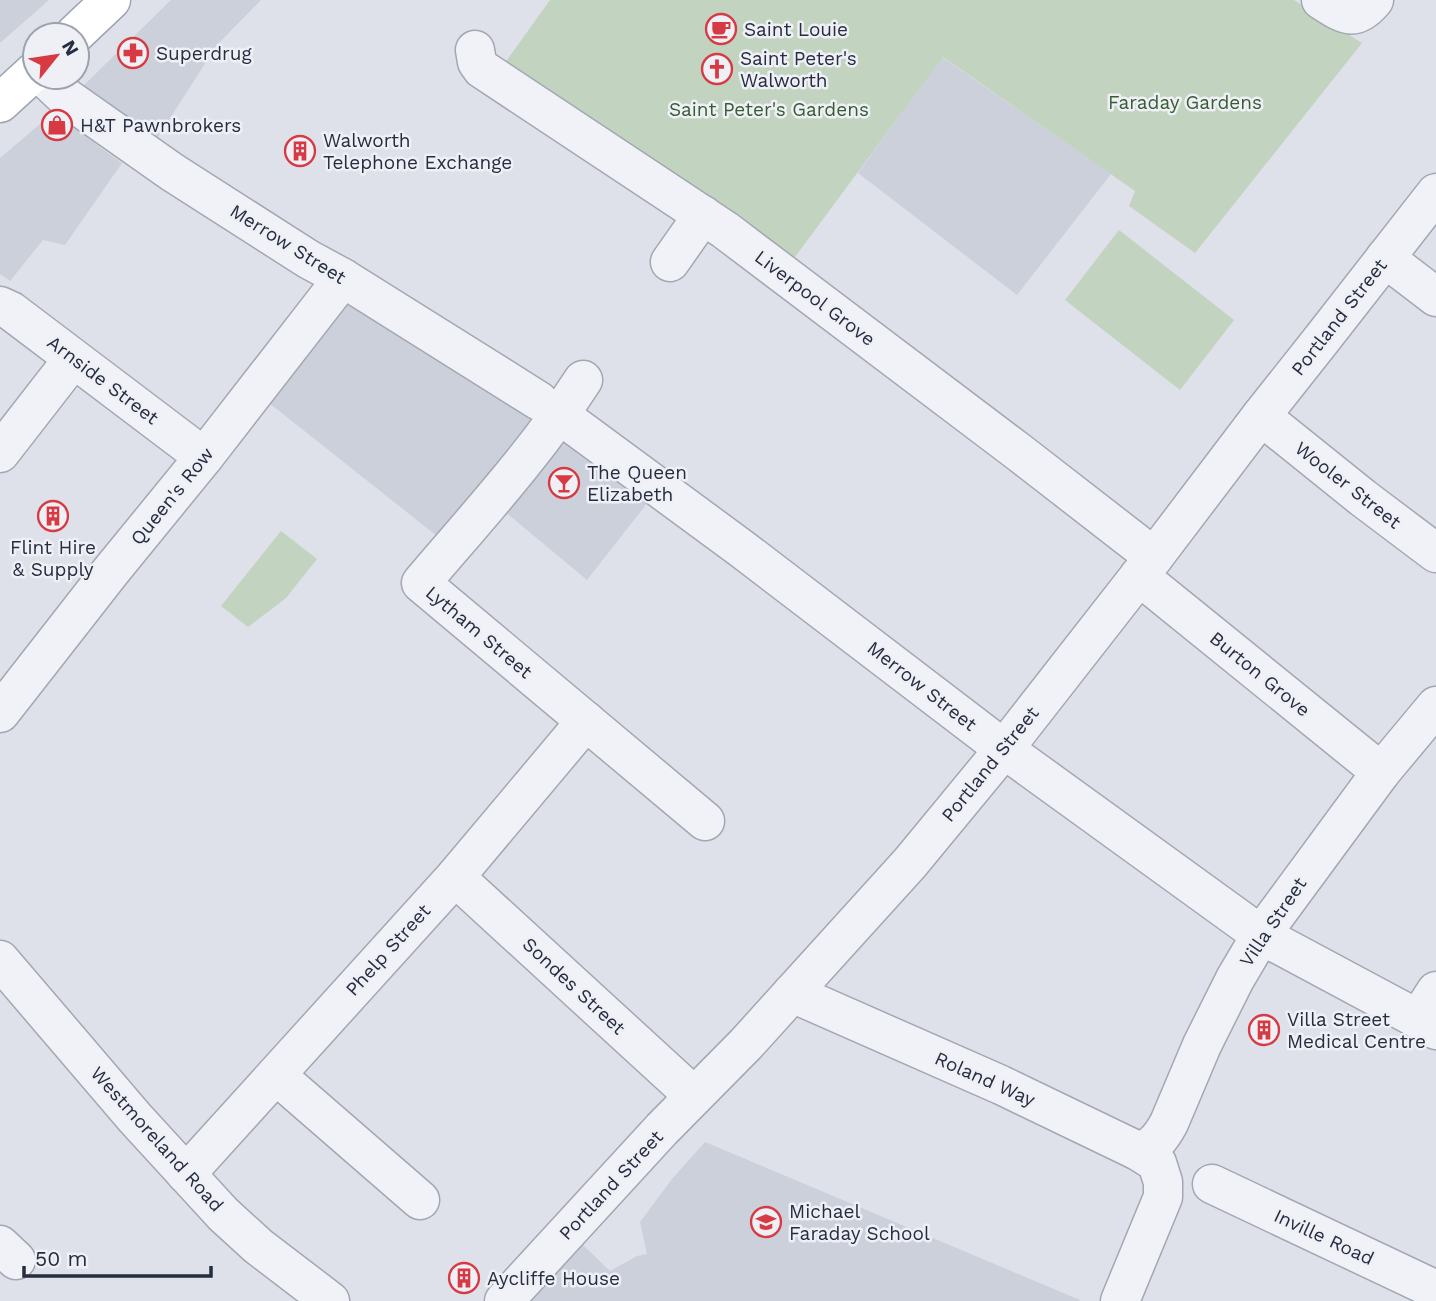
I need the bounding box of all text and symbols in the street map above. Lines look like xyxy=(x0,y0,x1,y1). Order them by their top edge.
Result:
cafe icon: Saint Louie xyxy=(704,12,738,46)
place label: Saint Louie xyxy=(744,18,848,41)
north arrow xyxy=(21,21,91,91)
text: N xyxy=(57,36,84,60)
pharmacy icon: Superdrug xyxy=(116,36,150,70)
place label: Superdrug xyxy=(156,42,253,65)
place label: Saint Peter's Walworth xyxy=(740,47,857,92)
church icon: Saint Peter's Walworth xyxy=(700,52,734,86)
park label: Faraday Gardens xyxy=(1108,91,1262,114)
park label: Saint Peter's Gardens xyxy=(669,98,869,121)
shop icon: H&T Pawnbrokers xyxy=(40,108,74,142)
place label: H&T Pawnbrokers xyxy=(80,114,241,137)
place label: Walworth Telephone Exchange xyxy=(323,129,512,174)
building icon: Walworth Telephone Exchange xyxy=(283,134,317,168)
street label: Merrow Street xyxy=(226,199,350,289)
street label: Liverpool Grove xyxy=(750,245,880,351)
street label: Portland Street xyxy=(1286,254,1392,380)
street label: Arnside Street xyxy=(43,331,163,429)
street label: Wooler Street xyxy=(1290,436,1406,534)
street label: Queen's Row xyxy=(126,442,218,550)
place label: The Queen Elizabeth xyxy=(587,461,687,506)
bar icon: The Queen Elizabeth xyxy=(547,466,581,500)
building icon: Flint Hire & Supply xyxy=(36,499,70,533)
place label: Flint Hire & Supply xyxy=(10,536,96,581)
street label: Lytham Street xyxy=(421,581,537,683)
street label: Burton Grove xyxy=(1205,627,1315,721)
street label: Merrow Street xyxy=(863,636,981,736)
street label: Portland Street xyxy=(936,702,1044,826)
street label: Villa Street xyxy=(1235,873,1311,971)
street label: Phelp Street xyxy=(341,899,435,1001)
street label: Sondes Street xyxy=(518,933,630,1039)
place label: Villa Street Medical Centre xyxy=(1287,1008,1426,1053)
building icon: Villa Street Medical Centre xyxy=(1247,1013,1281,1047)
street label: Roland Way xyxy=(931,1047,1039,1111)
street label: Westmoreland Road xyxy=(86,1062,228,1216)
street label: Portland Street xyxy=(554,1125,668,1245)
place label: Michael Faraday School xyxy=(789,1200,930,1245)
street label: Inville Road xyxy=(1270,1204,1378,1270)
school or university icon: Michael Faraday School xyxy=(749,1205,783,1239)
scale bar xyxy=(24,1234,212,1278)
text: 50 m xyxy=(35,1246,87,1271)
building icon: Aycliffe House xyxy=(447,1261,481,1295)
place label: Aycliffe House xyxy=(487,1267,620,1290)

